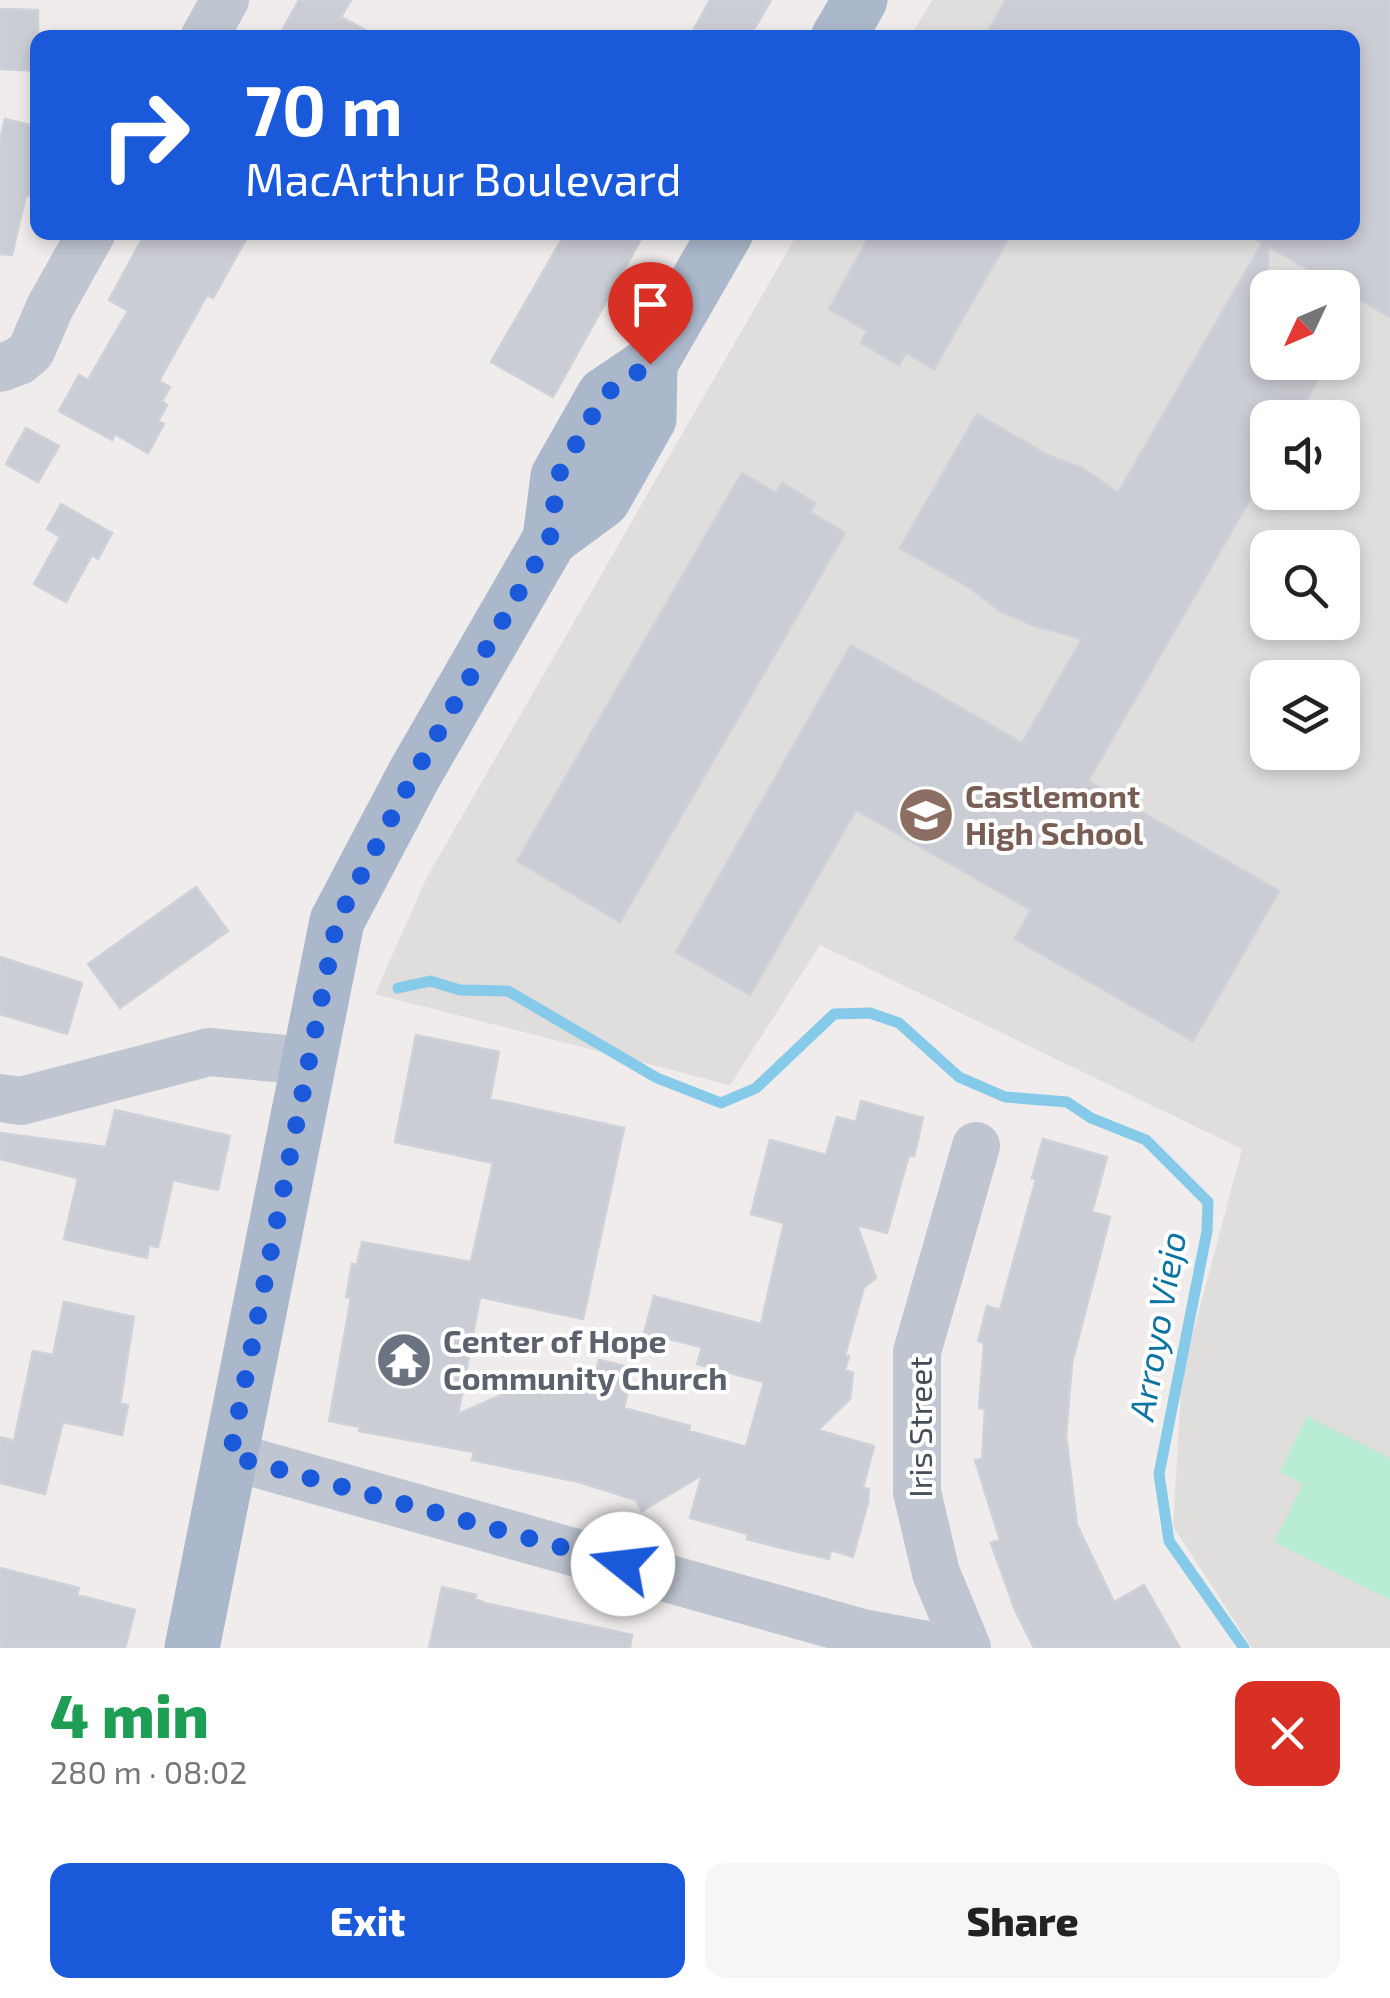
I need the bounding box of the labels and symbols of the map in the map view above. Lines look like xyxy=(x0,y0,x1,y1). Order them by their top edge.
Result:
pin xyxy=(608,262,693,365)
north arrow xyxy=(1250,270,1360,380)
place label: Castlemont High School xyxy=(965,776,1144,851)
school or university icon: Castlemont High School xyxy=(896,785,956,845)
water label: Arroyo Viejo xyxy=(1118,1228,1194,1426)
place label: Center of Hope Community Church xyxy=(443,1321,728,1397)
temple icon: Center of Hope Community Church xyxy=(374,1330,434,1390)
street label: Iris Street xyxy=(900,1356,938,1498)
position arrow xyxy=(571,1512,675,1616)

